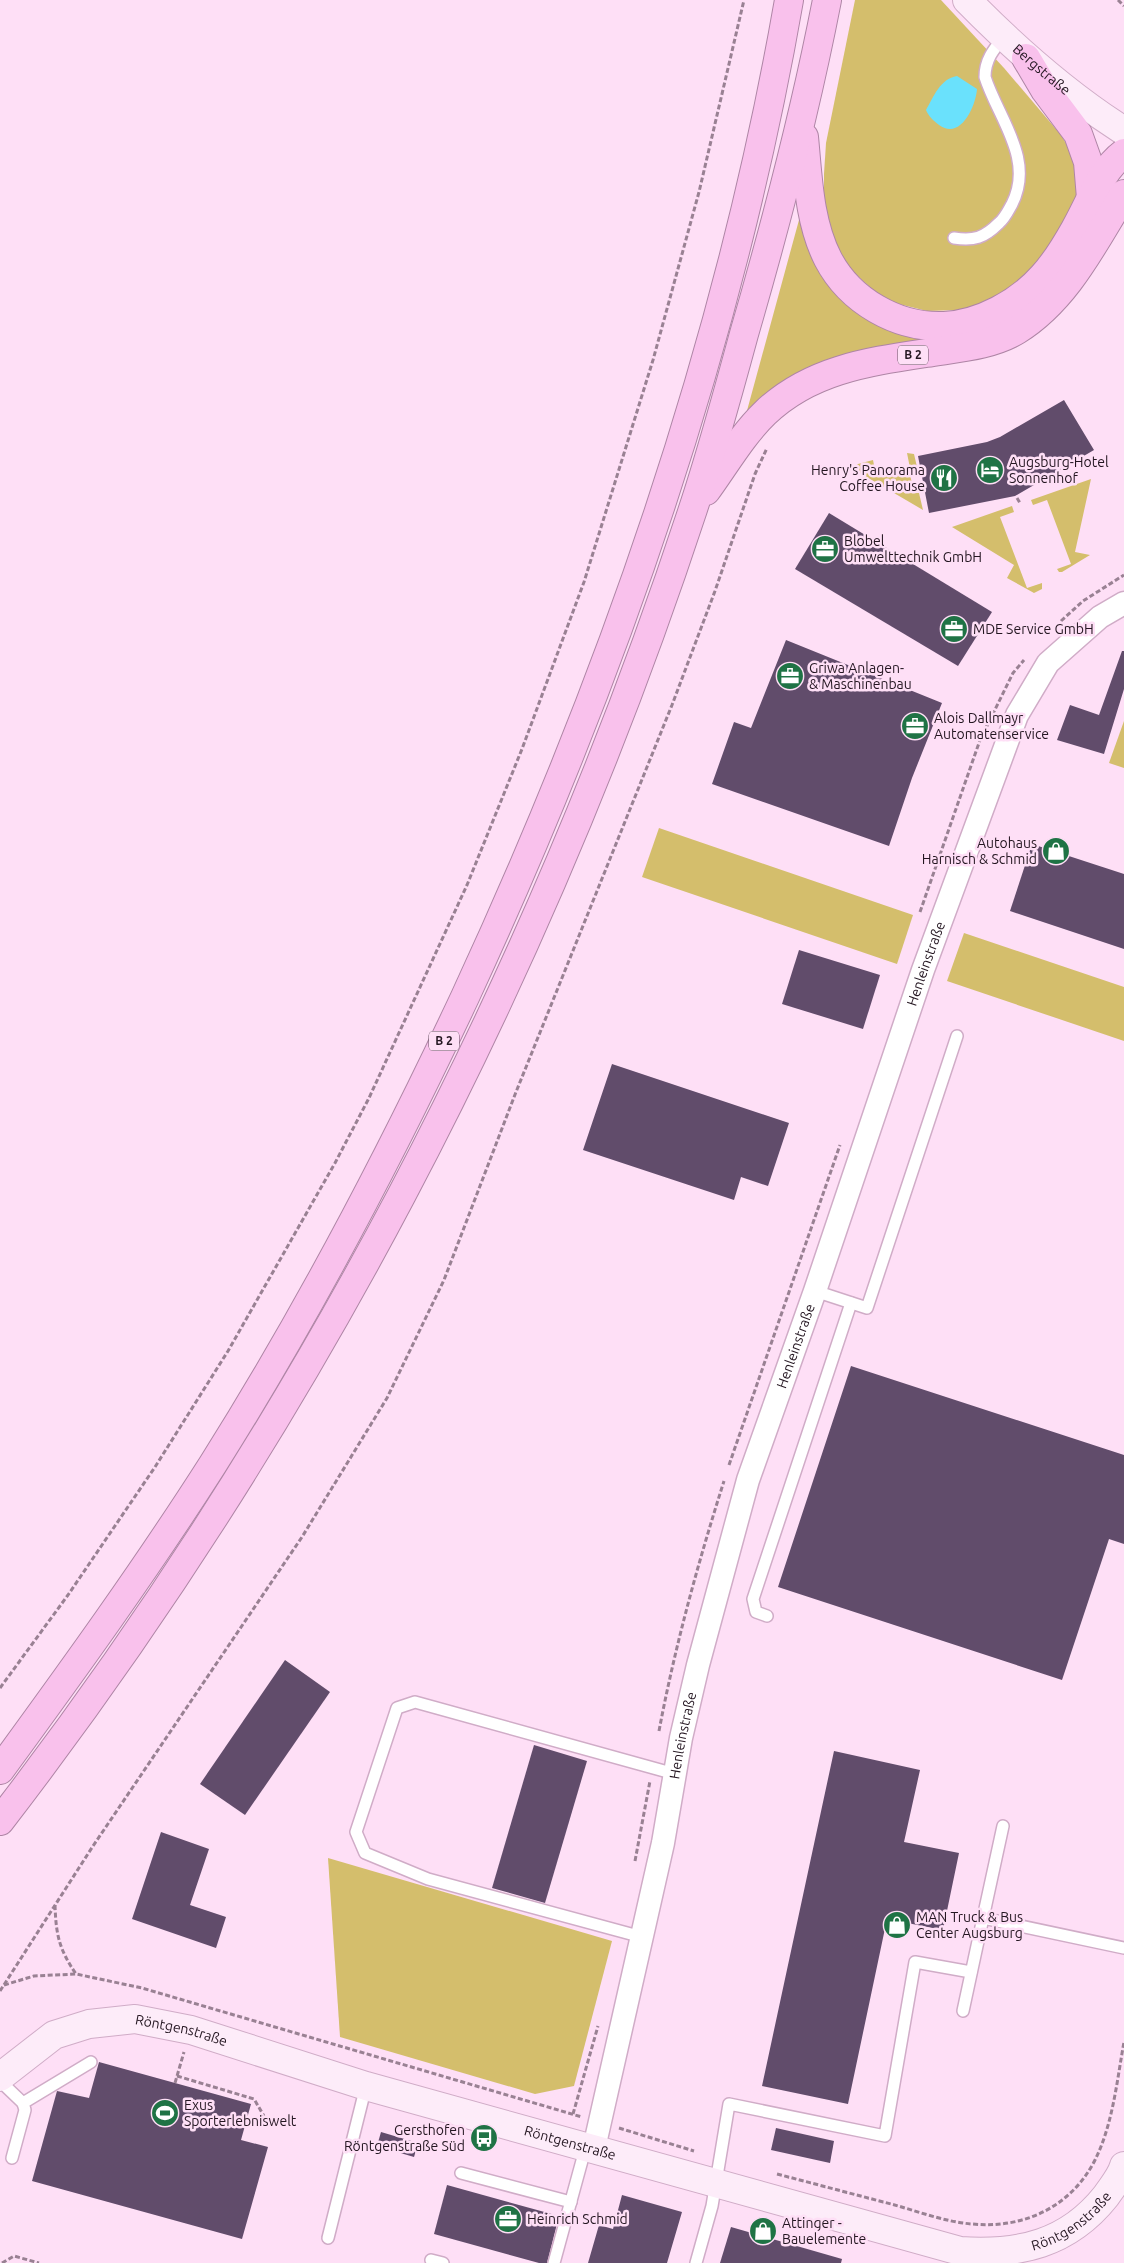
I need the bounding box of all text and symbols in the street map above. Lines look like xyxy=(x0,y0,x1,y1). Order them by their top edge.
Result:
street label: Bergstraße xyxy=(1010,41,1074,98)
road number: B 2 xyxy=(898,346,928,364)
place label: Augsburg-Hotel Sonnenhof xyxy=(1009,454,1109,486)
hotel icon: Augsburg-Hotel Sonnenhof xyxy=(975,455,1005,485)
place label: Henry's Panorama Coffee House xyxy=(811,462,925,494)
restaurant icon: Henry's Panorama Coffee House xyxy=(929,463,959,493)
place label: Blobel Umwelttechnik GmbH xyxy=(844,533,982,565)
office icon: Blobel Umwelttechnik GmbH xyxy=(810,534,840,564)
office icon: MDE Service GmbH xyxy=(939,614,969,644)
place label: MDE Service GmbH xyxy=(973,621,1094,637)
place label: Griwa Anlagen- & Maschinenbau xyxy=(809,660,912,692)
office icon: Griwa Anlagen- & Maschinenbau xyxy=(775,661,805,691)
place label: Alois Dallmayr Automatenservice xyxy=(934,710,1049,742)
office icon: Alois Dallmayr Automatenservice xyxy=(900,711,930,741)
place label: Autohaus Harnisch & Schmid xyxy=(922,835,1037,867)
shop icon: Autohaus Harnisch & Schmid xyxy=(1041,836,1071,866)
street label: Henleinstraße xyxy=(904,919,948,1008)
road number: B 2 xyxy=(429,1032,459,1050)
street label: Henleinstraße xyxy=(773,1302,818,1390)
street label: Henleinstraße xyxy=(666,1690,699,1780)
place label: MAN Truck & Bus Center Augsburg xyxy=(916,1909,1023,1941)
shop icon: MAN Truck & Bus Center Augsburg xyxy=(882,1910,912,1940)
street label: Röntgenstraße xyxy=(134,2011,229,2049)
place label: Exus Sporterlebniswelt xyxy=(184,2097,297,2129)
sports icon: Exus Sporterlebniswelt xyxy=(150,2098,180,2128)
place label: Gersthofen Röntgenstraße Süd xyxy=(344,2122,465,2154)
street label: Röntgenstraße xyxy=(522,2122,618,2163)
bus stop icon: Gersthofen Röntgenstraße Süd xyxy=(469,2123,499,2153)
street label: Röntgenstraße xyxy=(1029,2188,1114,2254)
office icon: Heinrich Schmid xyxy=(493,2204,523,2234)
place label: Heinrich Schmid xyxy=(527,2211,628,2227)
place label: Attinger - Bauelemente xyxy=(782,2215,866,2247)
shop icon: Attinger - Bauelemente xyxy=(748,2216,778,2246)

